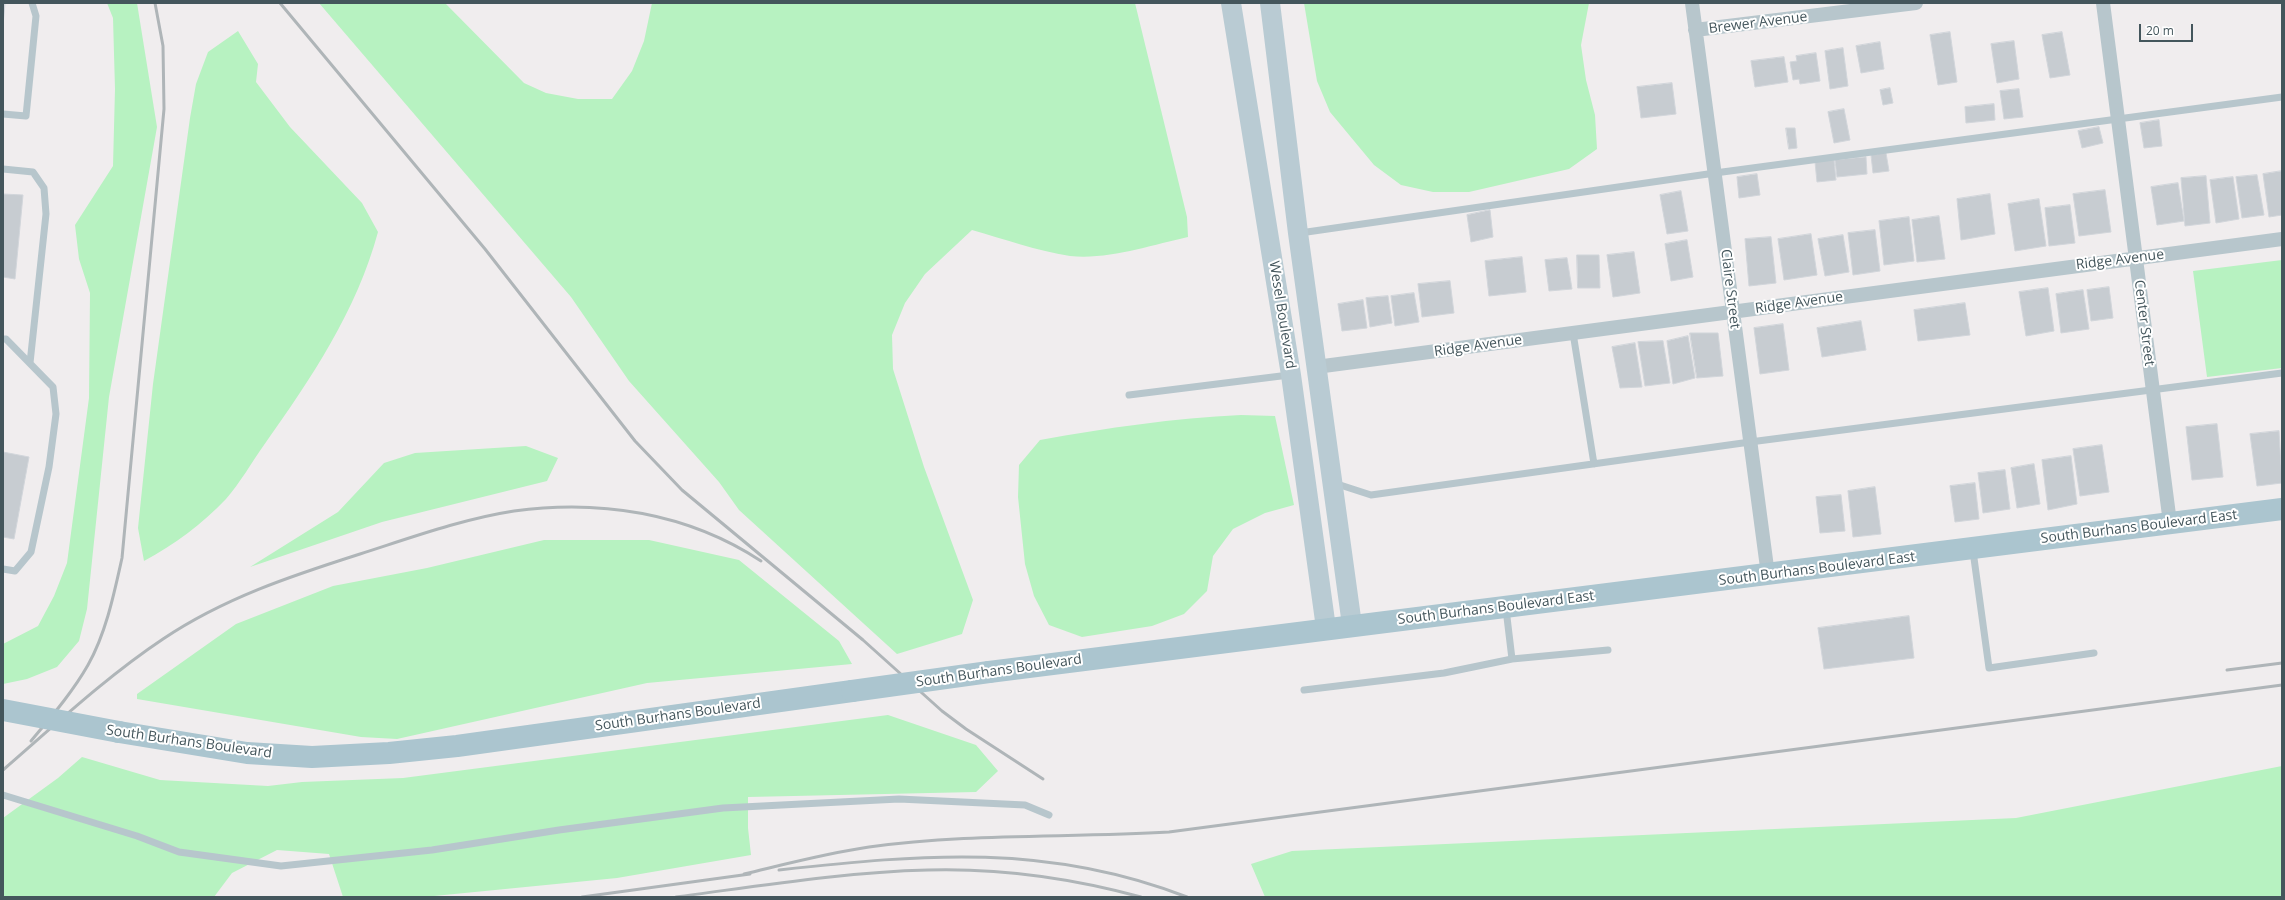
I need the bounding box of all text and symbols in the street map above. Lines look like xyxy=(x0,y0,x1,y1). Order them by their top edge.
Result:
street label: Brewer Avenue xyxy=(1708,9,1808,37)
scale bar xyxy=(2141,16,2195,42)
text: 20 m xyxy=(2146,22,2174,39)
street label: Ridge Avenue xyxy=(2075,246,2165,274)
street label: Claire Street xyxy=(1717,248,1743,330)
street label: Wesel Boulevard xyxy=(1265,260,1299,370)
street label: Center Street xyxy=(2130,279,2158,367)
street label: Ridge Avenue xyxy=(1754,289,1844,317)
street label: Ridge Avenue xyxy=(1433,332,1523,360)
street label: South Burhans Boulevard East xyxy=(2040,507,2238,547)
street label: South Burhans Boulevard East xyxy=(1718,549,1916,589)
street label: South Burhans Boulevard East xyxy=(1397,588,1595,628)
street label: South Burhans Boulevard xyxy=(915,651,1083,691)
street label: South Burhans Boulevard xyxy=(594,695,762,735)
street label: South Burhans Boulevard xyxy=(105,722,273,762)

